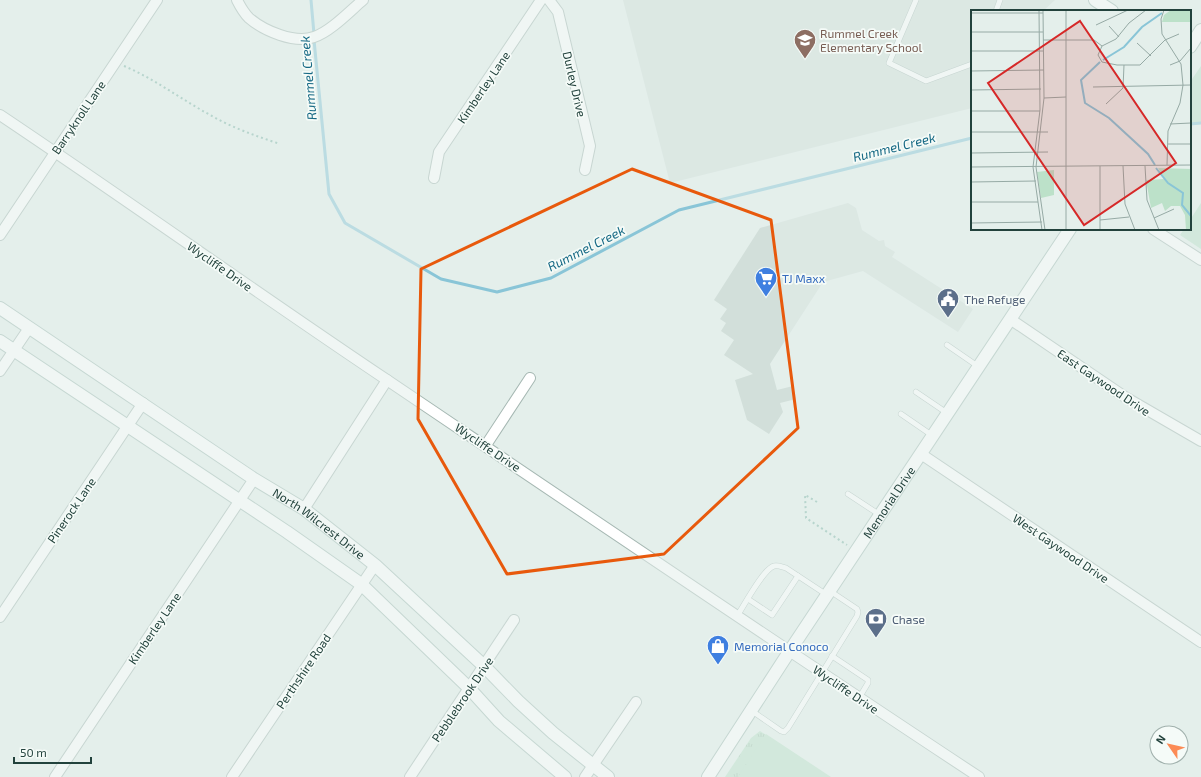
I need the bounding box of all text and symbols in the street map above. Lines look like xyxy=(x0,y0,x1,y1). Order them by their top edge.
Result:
inset map xyxy=(971,10,1191,230)
place label: Rummel Creek Elementary School xyxy=(820,26,923,54)
school or university icon: Rummel Creek Elementary School xyxy=(792,27,818,60)
water label: Rummel Creek xyxy=(296,35,320,121)
street label: Kimberley Lane xyxy=(454,48,512,126)
street label: Durley Drive xyxy=(561,50,589,118)
street label: Barryknoll Lane xyxy=(48,78,108,156)
water label: Rummel Creek xyxy=(851,129,937,165)
water label: Rummel Creek xyxy=(545,222,628,274)
street label: Wycliffe Drive xyxy=(185,238,255,294)
supermarket icon: TJ Maxx xyxy=(753,265,779,298)
place label: TJ Maxx xyxy=(782,271,826,285)
public building icon: The Refuge xyxy=(935,286,961,319)
place label: The Refuge xyxy=(964,292,1025,306)
street label: East Gaywood Drive xyxy=(1055,346,1153,418)
street label: Wycliffe Drive xyxy=(453,420,523,474)
street label: Memorial Drive xyxy=(860,464,917,541)
street label: Pinerock Lane xyxy=(44,475,98,545)
street label: North Wilcrest Drive xyxy=(270,485,368,562)
street label: West Gaywood Drive xyxy=(1010,511,1112,585)
street label: Kimberley Lane xyxy=(125,589,183,667)
bank icon: Chase xyxy=(863,606,889,639)
place label: Chase xyxy=(892,612,925,626)
street label: Perthshire Road xyxy=(273,631,333,711)
shop icon: Memorial Conoco xyxy=(705,633,731,666)
place label: Memorial Conoco xyxy=(734,639,829,653)
street label: Pebblebrook Drive xyxy=(428,654,496,744)
street label: Wycliffe Drive xyxy=(811,662,881,716)
north arrow xyxy=(1149,725,1189,765)
text: N xyxy=(1153,732,1168,746)
scale bar xyxy=(14,739,91,765)
text: 50 m xyxy=(20,745,47,759)

